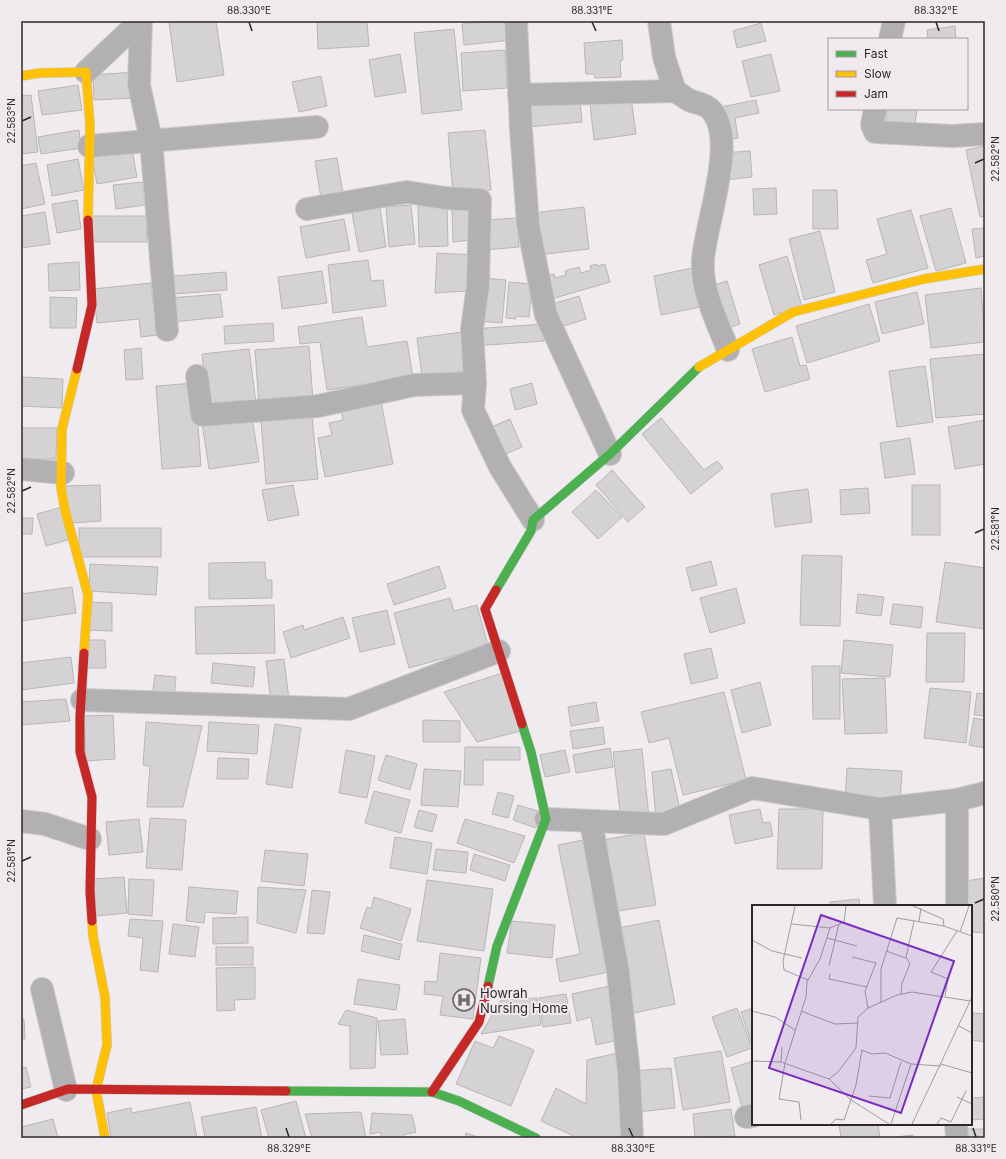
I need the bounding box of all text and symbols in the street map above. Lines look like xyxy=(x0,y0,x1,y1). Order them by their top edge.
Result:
text: 88.330°E xyxy=(227,4,271,16)
text: 88.331°E xyxy=(571,4,613,16)
text: 88.332°E xyxy=(914,4,958,16)
legend xyxy=(828,38,968,110)
text: Fast xyxy=(864,46,888,61)
text: Slow xyxy=(864,66,892,81)
text: Jam xyxy=(864,86,888,101)
text: 22.583°N xyxy=(5,98,17,144)
text: 22.582°N xyxy=(989,136,1001,182)
text: 22.582°N xyxy=(5,468,17,514)
text: 22.581°N xyxy=(989,507,1001,551)
text: 22.581°N xyxy=(5,839,17,883)
text: 22.580°N xyxy=(989,876,1001,922)
inset map xyxy=(752,905,972,1125)
place label: Howrah Nursing Home xyxy=(480,985,568,1016)
hospital icon: Howrah Nursing Home xyxy=(451,987,477,1013)
text: 88.329°E xyxy=(267,1142,311,1154)
text: 88.330°E xyxy=(611,1142,655,1154)
text: 88.331°E xyxy=(955,1142,997,1154)

